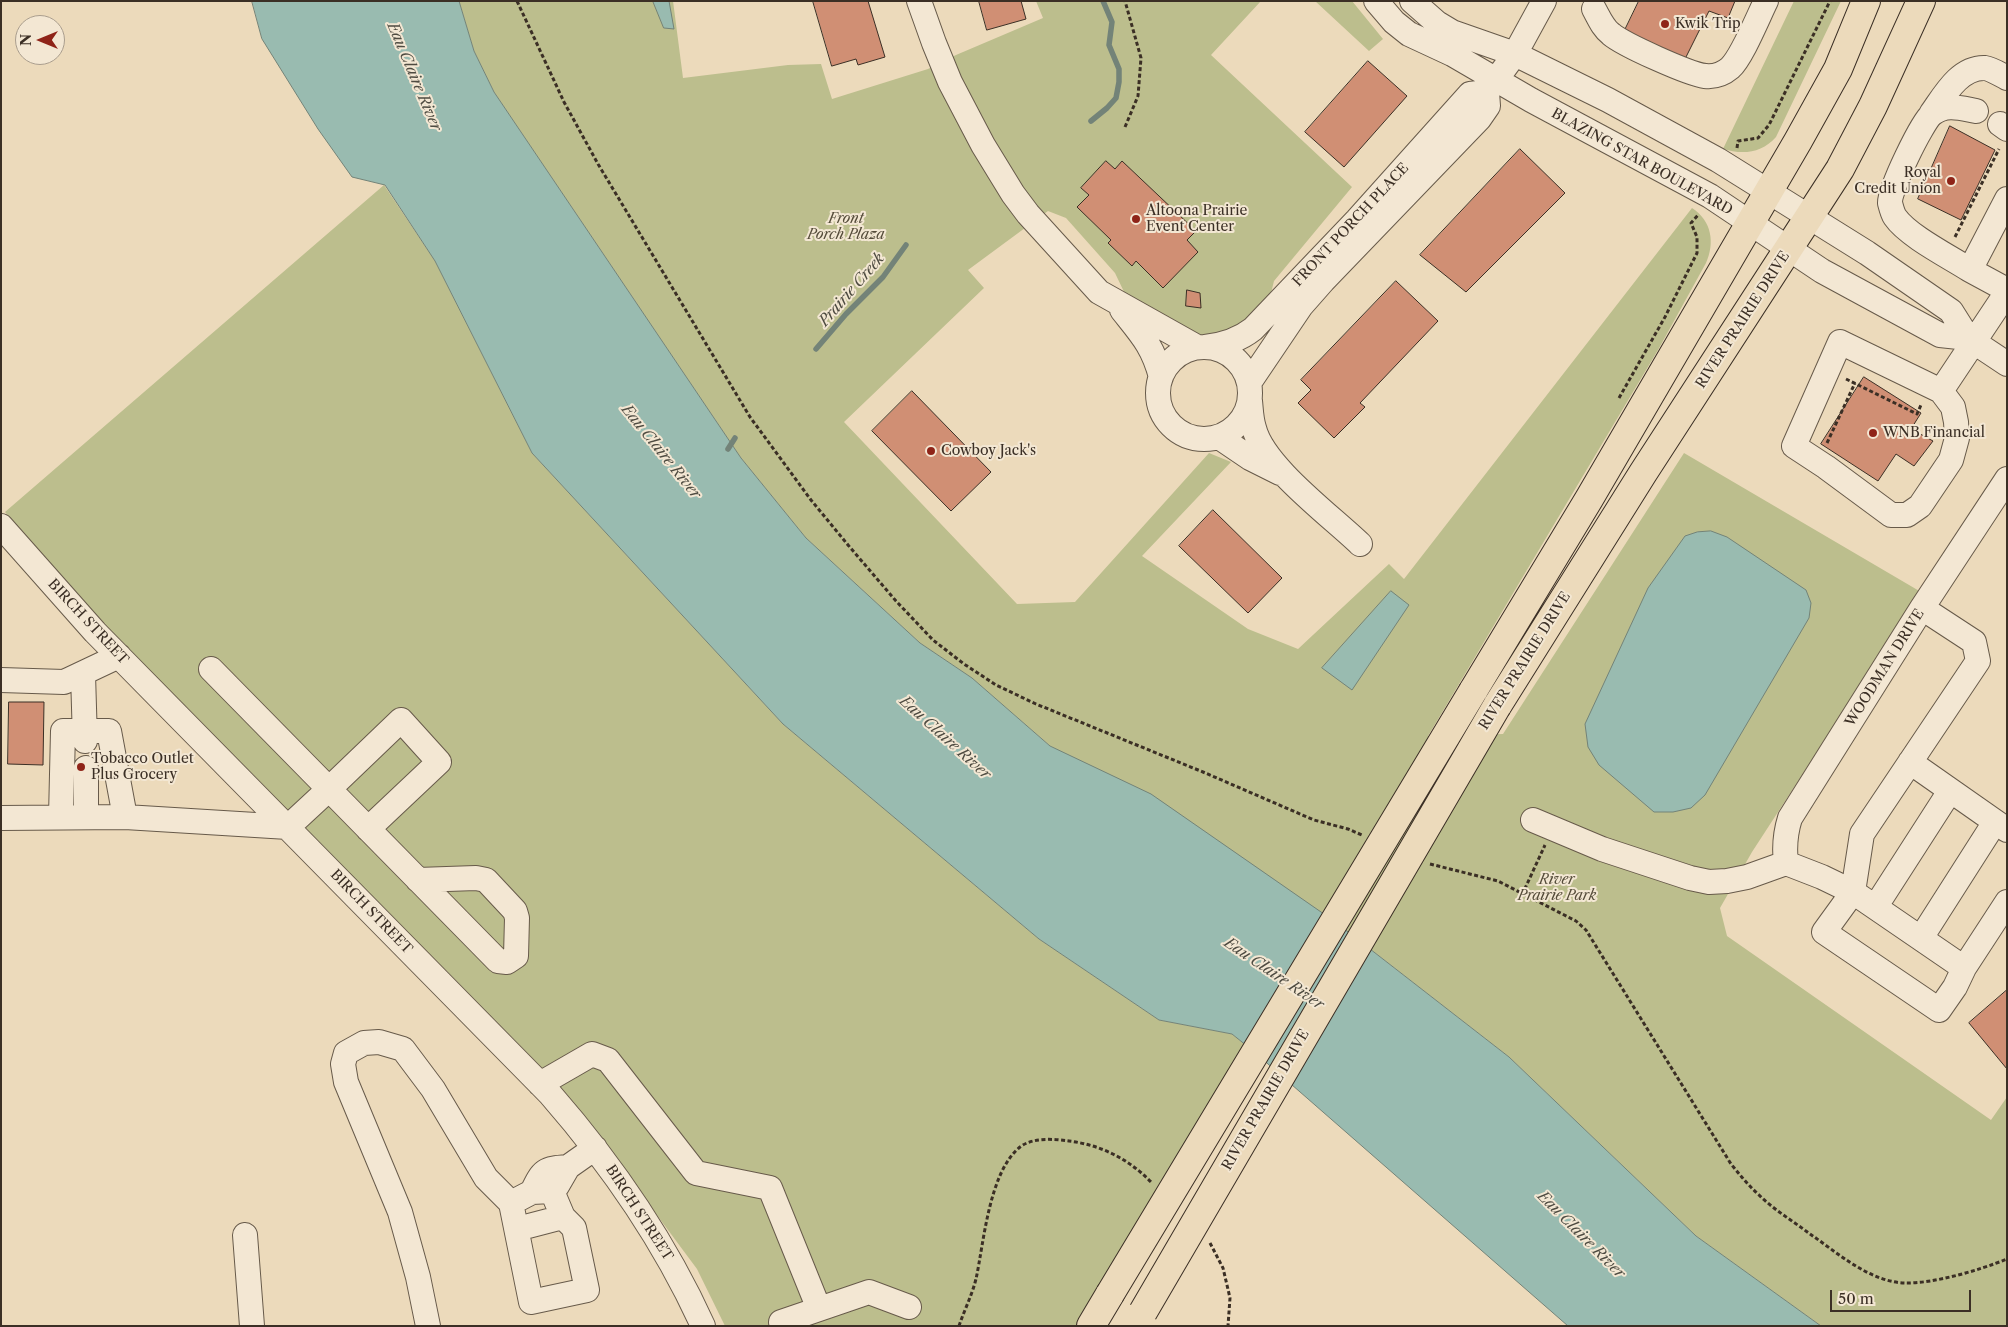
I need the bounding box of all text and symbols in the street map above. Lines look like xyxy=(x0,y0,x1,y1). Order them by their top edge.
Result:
north arrow xyxy=(15,15,65,65)
place label: Kwik Trip xyxy=(1675,16,1741,32)
marker: Kwik Trip xyxy=(1659,18,1671,30)
water label: Eau Claire River xyxy=(383,20,445,134)
text: N xyxy=(17,34,35,46)
street label: BLAZING STAR BOULEVARD xyxy=(1548,105,1736,219)
street label: FRONT PORCH PLACE xyxy=(1289,160,1413,290)
place label: Royal Credit Union xyxy=(1854,165,1941,198)
marker: Royal Credit Union xyxy=(1945,175,1957,187)
place label: Altoona Prairie Event Center xyxy=(1146,203,1247,236)
park label: Front Porch Plaza xyxy=(807,211,885,243)
marker: Altoona Prairie Event Center xyxy=(1130,213,1142,225)
street label: RIVER PRAIRIE DRIVE xyxy=(1692,248,1794,392)
water label: Prairie Creek xyxy=(816,250,888,330)
water label: Eau Claire River xyxy=(617,401,705,503)
place label: WNB Financial xyxy=(1883,425,1985,441)
marker: WNB Financial xyxy=(1867,427,1879,439)
place label: Cowboy Jack's xyxy=(941,443,1036,459)
marker: Cowboy Jack's xyxy=(925,445,937,457)
street label: BIRCH STREET xyxy=(44,576,132,668)
street label: RIVER PRAIRIE DRIVE xyxy=(1476,589,1574,733)
street label: WOODMAN DRIVE xyxy=(1842,606,1928,730)
water label: Eau Claire River xyxy=(896,692,994,784)
place label: Tobacco Outlet Plus Grocery xyxy=(91,751,194,784)
marker: Tobacco Outlet Plus Grocery xyxy=(75,761,87,773)
street label: BIRCH STREET xyxy=(327,866,415,958)
park label: River Prairie Park xyxy=(1518,872,1596,904)
water label: Eau Claire River xyxy=(1221,934,1327,1014)
street label: RIVER PRAIRIE DRIVE xyxy=(1219,1027,1313,1173)
street label: BIRCH STREET xyxy=(602,1162,676,1264)
water label: Eau Claire River xyxy=(1533,1187,1629,1283)
scale bar xyxy=(1833,1280,1974,1312)
text: 50 m xyxy=(1838,1289,1874,1308)

